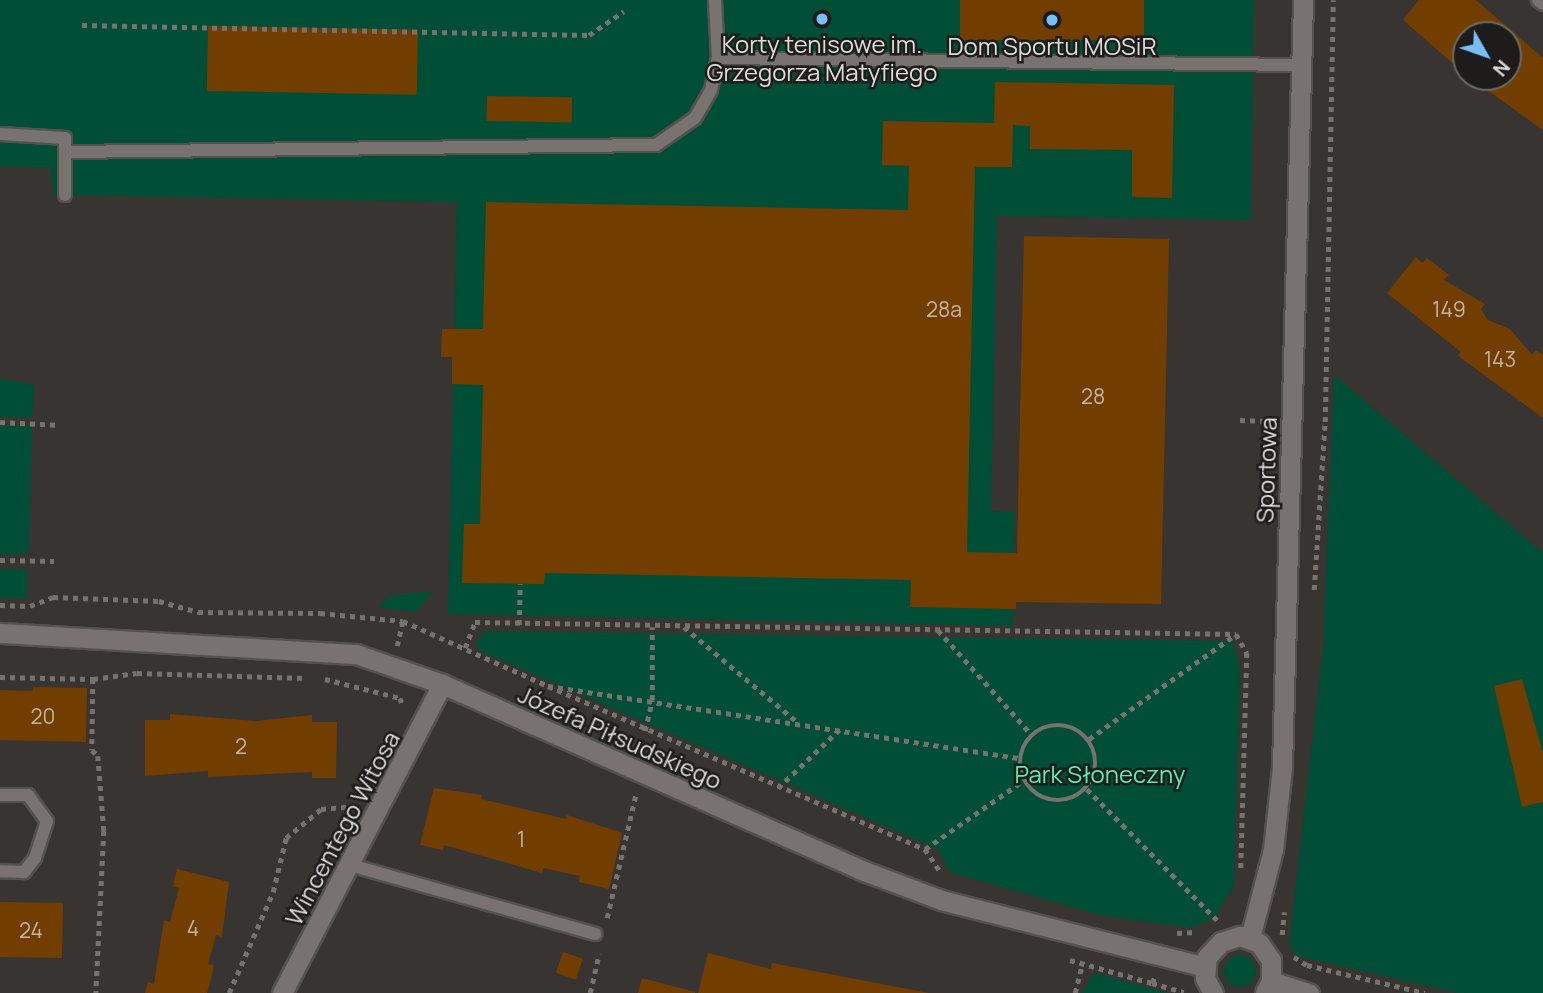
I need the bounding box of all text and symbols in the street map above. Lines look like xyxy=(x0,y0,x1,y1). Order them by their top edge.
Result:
marker: Korty tenisowe im. Grzegorza Matyfiego xyxy=(814,11,830,27)
marker: Dom Sportu MOSiR xyxy=(1044,12,1060,28)
north arrow xyxy=(1452,21,1522,91)
place label: Korty tenisowe im. Grzegorza Matyfiego xyxy=(707,30,937,86)
place label: Dom Sportu MOSiR xyxy=(947,32,1157,60)
text: N xyxy=(1487,55,1516,82)
house number: 28a xyxy=(926,296,962,322)
house number: 149 xyxy=(1432,296,1466,322)
house number: 143 xyxy=(1484,346,1516,372)
house number: 28 xyxy=(1081,383,1105,409)
street label: Sportowa xyxy=(1250,417,1282,523)
street label: Józefa Piłsudskiego xyxy=(514,679,726,795)
house number: 20 xyxy=(31,703,55,729)
street label: Wincentego Witosa xyxy=(279,726,405,930)
house number: 2 xyxy=(235,733,247,759)
park label: Park Słoneczny xyxy=(1015,760,1185,788)
house number: 1 xyxy=(517,826,525,852)
house number: 4 xyxy=(187,915,199,941)
house number: 24 xyxy=(19,917,43,943)

